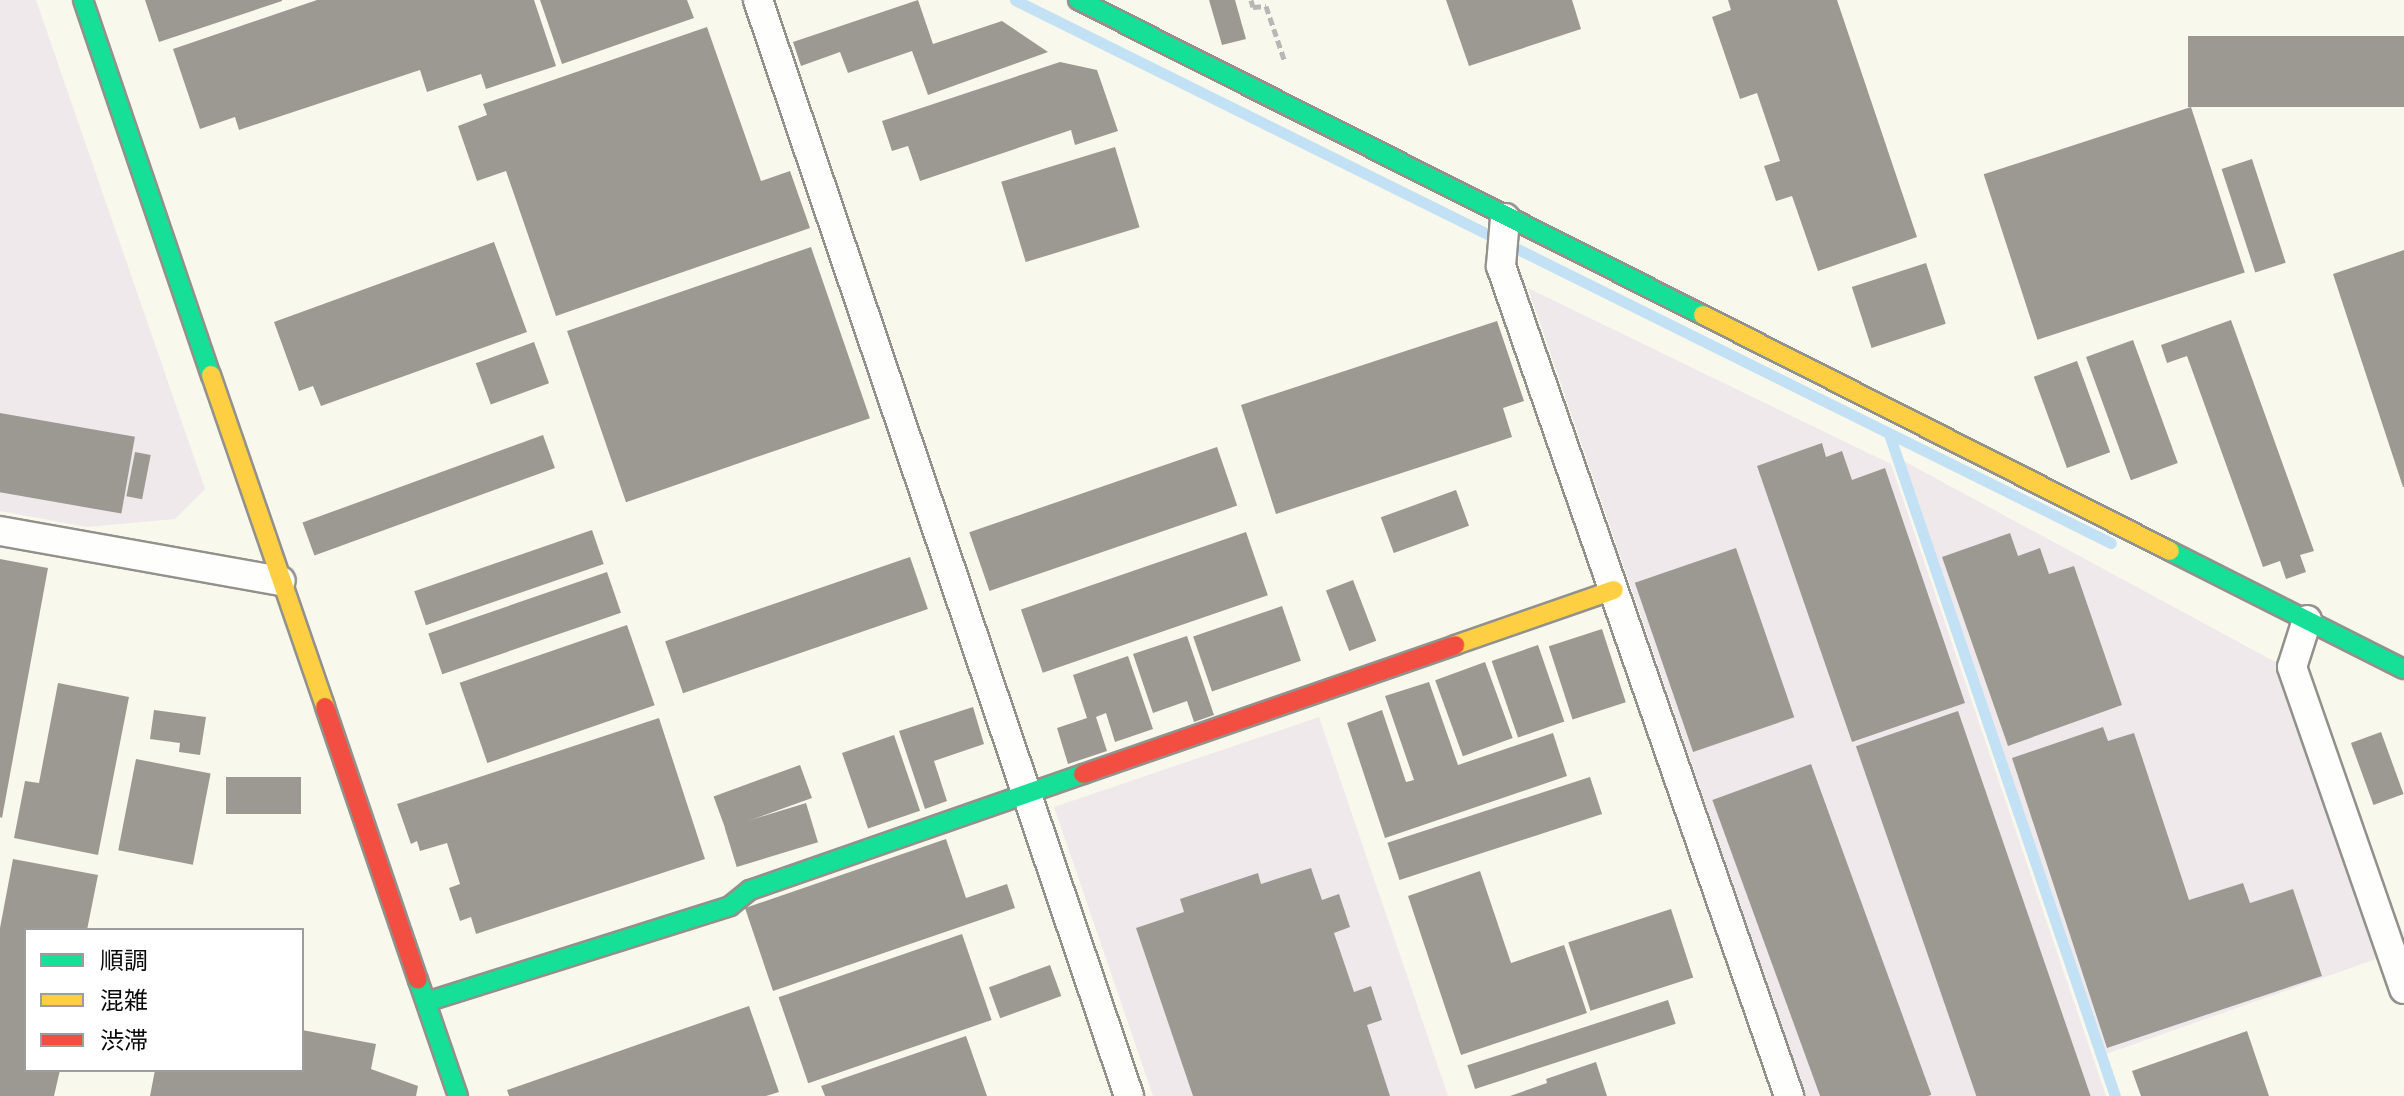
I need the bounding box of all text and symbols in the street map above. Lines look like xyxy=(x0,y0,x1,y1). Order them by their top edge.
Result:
legend xyxy=(24,928,304,1072)
text: 順調 xyxy=(100,944,148,980)
text: 混雑 xyxy=(100,984,148,1020)
text: 渋滞 xyxy=(100,1024,148,1060)

